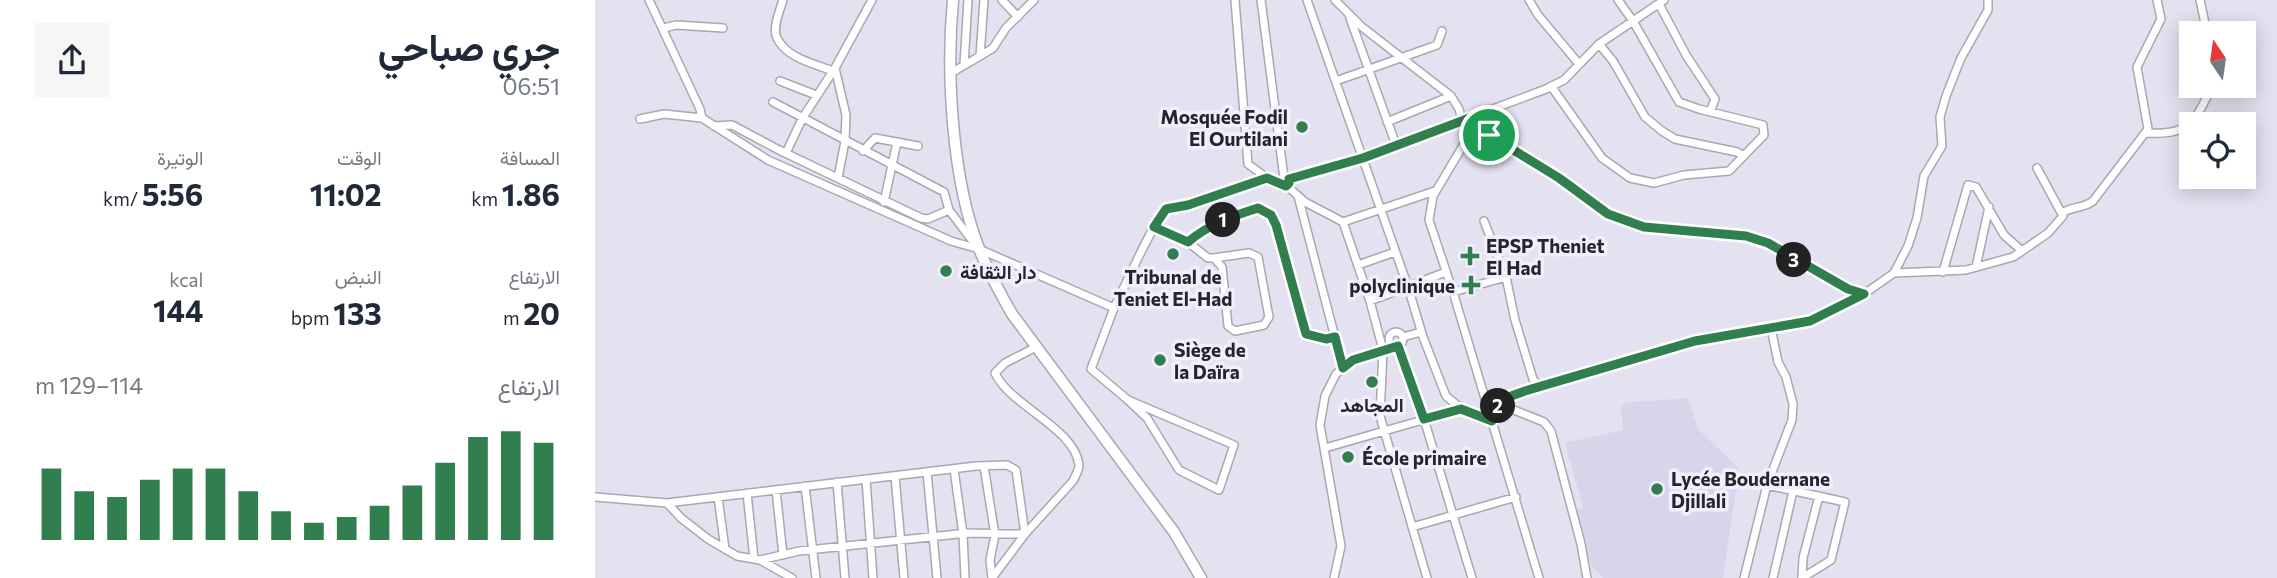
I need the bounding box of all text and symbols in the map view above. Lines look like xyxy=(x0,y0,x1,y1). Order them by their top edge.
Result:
north arrow xyxy=(2179,21,2256,98)
map controls xyxy=(2179,21,2256,189)
text: جري صباحي xyxy=(378,22,560,69)
button: share xyxy=(35,23,109,97)
text: 06:51 xyxy=(503,72,560,100)
place label: Mosquée Fodil El Ourtilani xyxy=(1160,105,1288,150)
pin xyxy=(1459,105,1519,165)
button: locate xyxy=(2179,112,2256,189)
icon: arrive xyxy=(1470,116,1508,154)
marker: Mosquée Fodil El Ourtilani xyxy=(1294,119,1310,135)
text: الوتيرة xyxy=(157,146,203,169)
text: الوقت xyxy=(337,146,382,169)
text: المسافة xyxy=(500,146,560,169)
text: 5:56 xyxy=(142,175,203,212)
text: 11:02 xyxy=(310,175,382,212)
text: 1.86 xyxy=(502,175,560,212)
text: /km xyxy=(103,187,142,210)
text: km xyxy=(471,187,502,210)
pin: 1 xyxy=(1205,202,1241,238)
text: 1 xyxy=(1218,208,1227,231)
place label: EPSP Theniet El Had xyxy=(1486,234,1605,279)
pin: 3 xyxy=(1777,243,1811,278)
marker: Tribunal de Teniet El-Had xyxy=(1165,246,1181,262)
marker: EPSP Theniet El Had xyxy=(1460,246,1480,266)
text: 3 xyxy=(1788,248,1799,271)
place label: دار الثقافة xyxy=(960,260,1036,285)
marker: دار الثقافة xyxy=(938,263,954,279)
text: النبض xyxy=(335,265,382,288)
text: الارتفاع xyxy=(508,265,560,288)
place label: Tribunal de Teniet El-Had xyxy=(1114,265,1232,310)
text: kcal xyxy=(169,268,203,291)
place label: polyclinique xyxy=(1349,274,1455,297)
marker: polyclinique xyxy=(1461,275,1481,295)
text: 144 xyxy=(153,291,203,328)
text: 133 xyxy=(333,294,382,331)
text: 20 xyxy=(523,294,560,331)
text: bpm xyxy=(291,306,333,329)
text: m xyxy=(503,306,523,329)
place label: Siège de la Daïra xyxy=(1174,338,1246,383)
marker: Siège de la Daïra xyxy=(1152,352,1168,368)
text: 114–129 m xyxy=(35,371,143,399)
text: الارتفاع xyxy=(498,372,560,400)
marker: المجاهد xyxy=(1364,374,1380,390)
pin: 2 xyxy=(1481,388,1515,424)
place label: المجاهد xyxy=(1340,393,1404,417)
text: 2 xyxy=(1492,394,1503,417)
place label: École primaire xyxy=(1362,446,1487,469)
marker: École primaire xyxy=(1340,449,1356,465)
place label: Lycée Boudernane Djillali xyxy=(1671,467,1830,512)
marker: Lycée Boudernane Djillali xyxy=(1649,481,1665,497)

